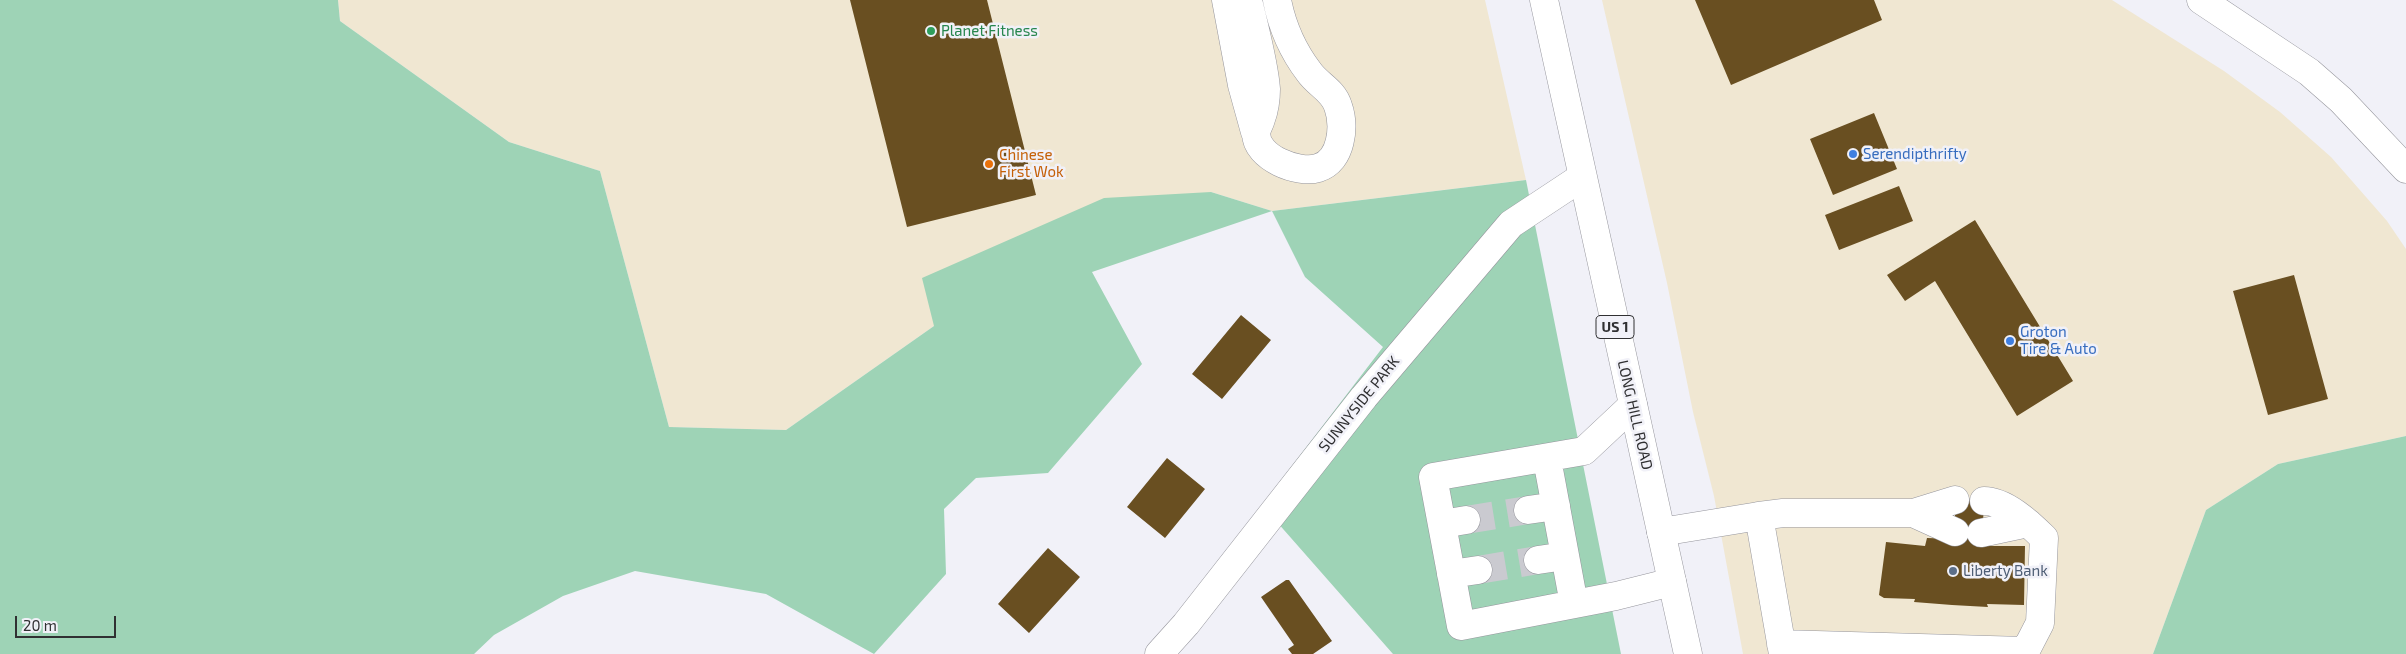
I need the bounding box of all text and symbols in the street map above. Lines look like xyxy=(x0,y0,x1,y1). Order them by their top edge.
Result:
place label: Planet Fitness xyxy=(941,22,1038,40)
marker: Planet Fitness xyxy=(925,25,937,37)
place label: Serendipthrifty xyxy=(1863,145,1967,163)
place label: Chinese First Wok xyxy=(999,146,1064,181)
marker: Serendipthrifty xyxy=(1847,148,1859,160)
marker: Chinese First Wok xyxy=(983,158,995,170)
road number: US 1 xyxy=(1596,316,1634,338)
place label: Groton Tire & Auto xyxy=(2020,323,2097,358)
marker: Groton Tire & Auto xyxy=(2004,335,2016,347)
street label: SUNNYSIDE PARK xyxy=(1315,353,1403,455)
street label: LONG HILL ROAD xyxy=(1614,358,1656,472)
place label: Liberty Bank xyxy=(1963,562,2048,580)
marker: Liberty Bank xyxy=(1947,565,1959,577)
scale bar xyxy=(18,606,119,638)
text: 20 m xyxy=(23,616,57,634)

